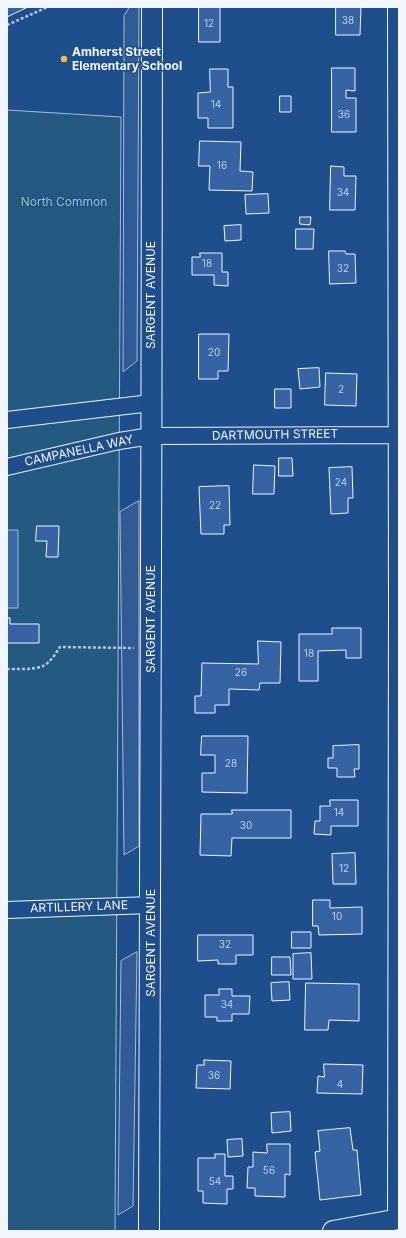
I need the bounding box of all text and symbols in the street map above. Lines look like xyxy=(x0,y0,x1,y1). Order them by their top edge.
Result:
house number: 38 xyxy=(342,15,354,27)
house number: 12 xyxy=(204,18,214,30)
place label: Amherst Street Elementary School xyxy=(72,45,182,73)
marker: Amherst Street Elementary School xyxy=(59,54,69,64)
house number: 14 xyxy=(211,99,221,111)
house number: 36 xyxy=(338,109,350,121)
house number: 16 xyxy=(217,160,227,172)
house number: 34 xyxy=(337,187,349,199)
park label: North Common xyxy=(21,195,107,209)
street label: SARGENT AVENUE xyxy=(144,241,158,349)
house number: 18 xyxy=(202,258,212,270)
house number: 32 xyxy=(337,263,349,275)
house number: 20 xyxy=(208,347,220,359)
house number: 2 xyxy=(338,384,344,396)
street label: DARTMOUTH STREET xyxy=(212,427,338,443)
street label: CAMPANELLA WAY xyxy=(23,432,135,470)
house number: 24 xyxy=(335,477,347,489)
house number: 22 xyxy=(209,500,221,512)
street label: SARGENT AVENUE xyxy=(144,565,158,673)
house number: 18 xyxy=(304,648,314,660)
house number: 26 xyxy=(235,667,247,679)
house number: 28 xyxy=(225,758,237,770)
house number: 14 xyxy=(334,807,344,819)
house number: 30 xyxy=(240,820,252,832)
house number: 12 xyxy=(339,863,349,875)
street label: SARGENT AVENUE xyxy=(144,889,158,997)
street label: ARTILLERY LANE xyxy=(30,898,128,916)
house number: 10 xyxy=(332,911,342,923)
house number: 32 xyxy=(219,939,231,951)
house number: 34 xyxy=(221,999,233,1011)
house number: 36 xyxy=(208,1070,220,1082)
house number: 4 xyxy=(337,1079,343,1091)
house number: 56 xyxy=(263,1165,275,1177)
house number: 54 xyxy=(209,1176,221,1188)

